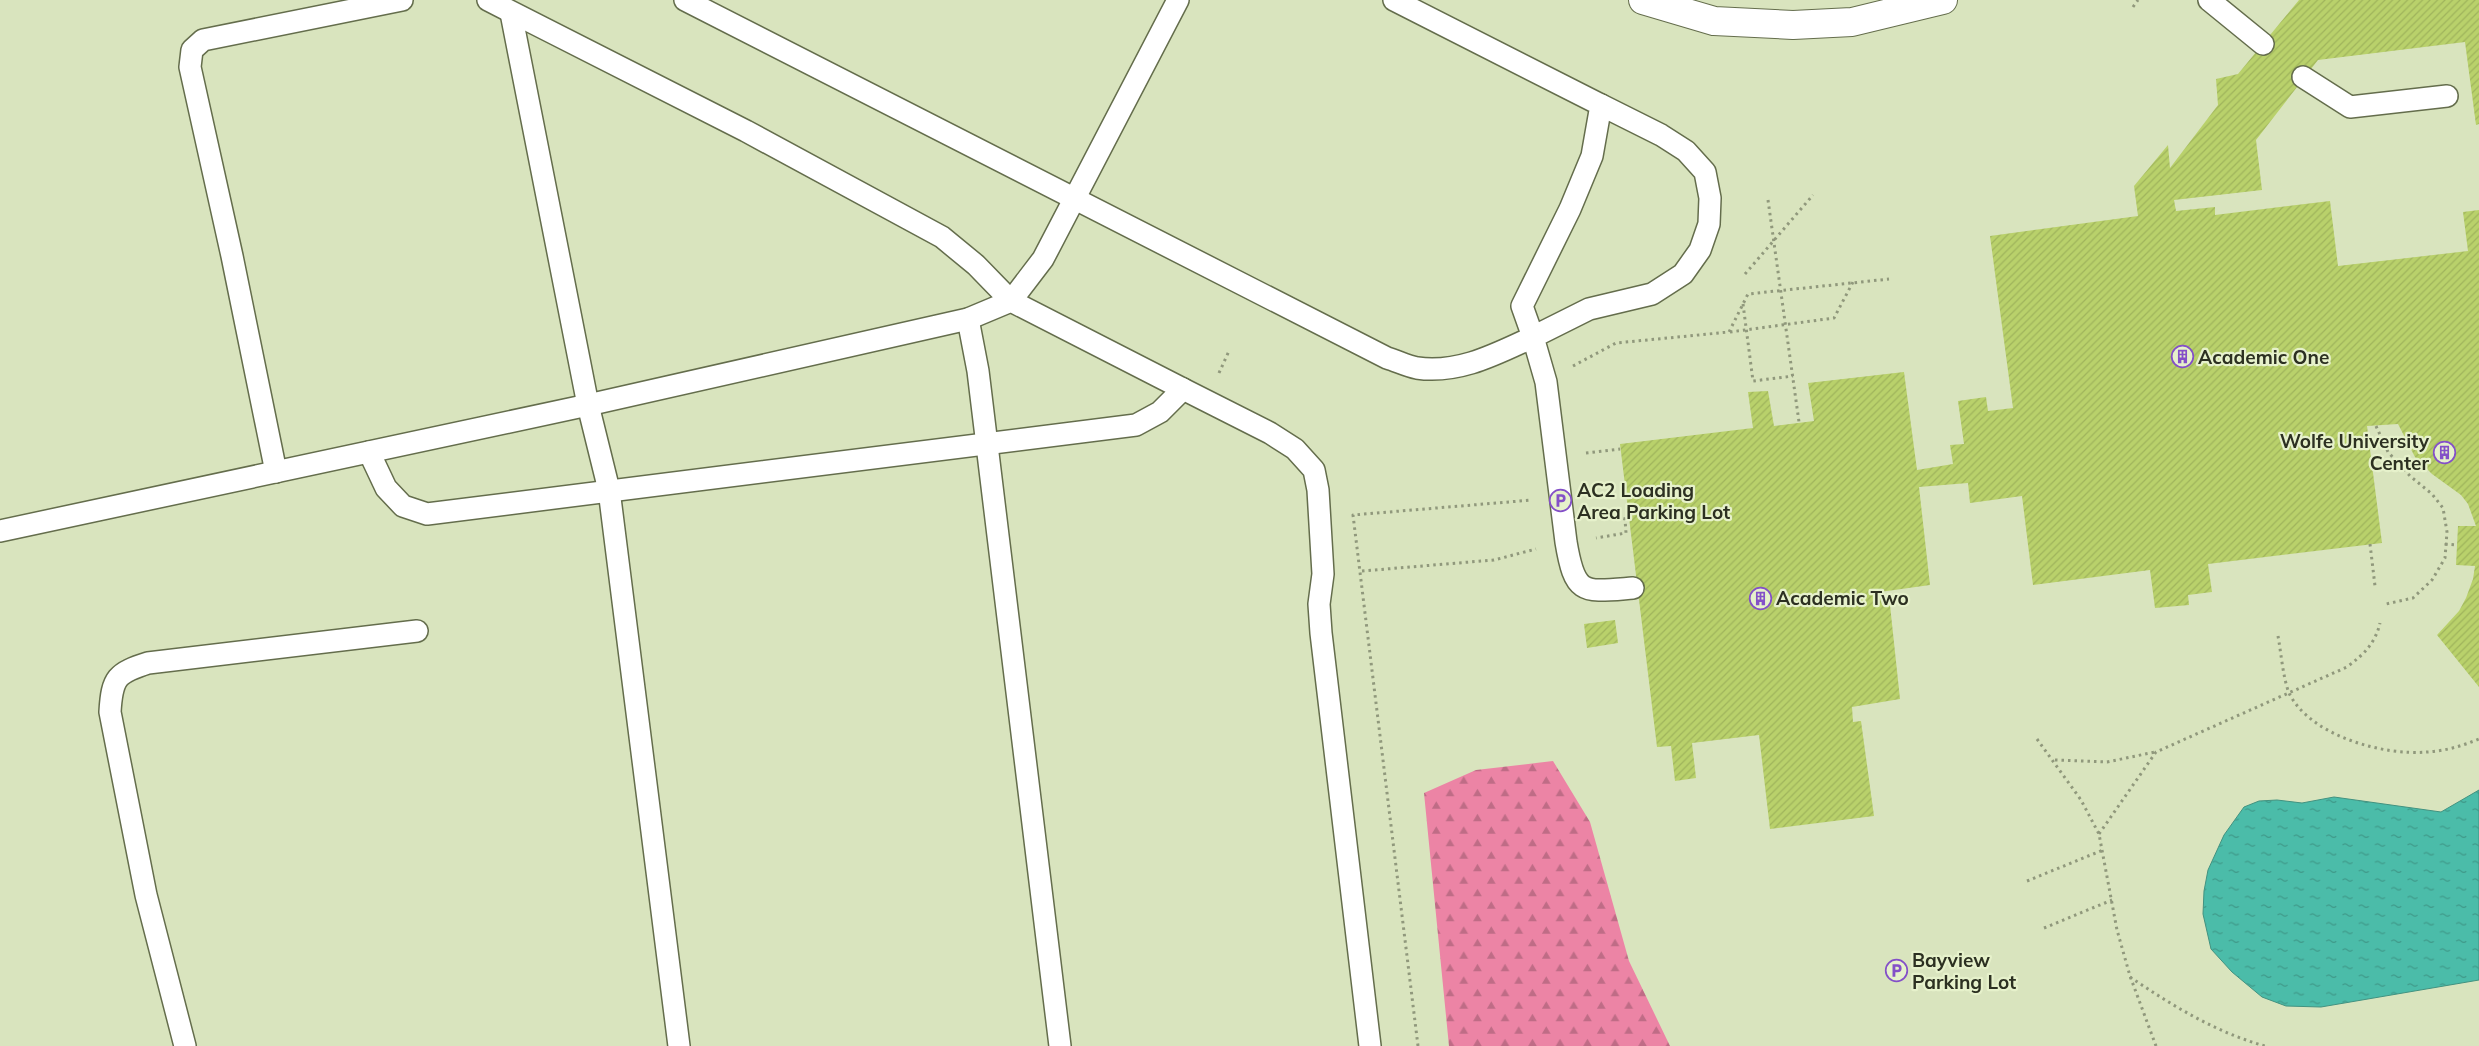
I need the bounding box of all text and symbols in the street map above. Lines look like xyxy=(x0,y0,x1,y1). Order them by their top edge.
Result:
building icon: Academic One xyxy=(2170,345,2194,369)
place label: Academic One xyxy=(2198,345,2329,369)
place label: Wolfe University Center xyxy=(2280,429,2430,475)
building icon: Wolfe University Center xyxy=(2433,440,2457,464)
place label: AC2 Loading Area Parking Lot xyxy=(1577,478,1730,524)
parking icon: AC2 Loading Area Parking Lot xyxy=(1549,489,1573,513)
building icon: Academic Two xyxy=(1748,586,1772,610)
place label: Academic Two xyxy=(1776,586,1909,610)
place label: Bayview Parking Lot xyxy=(1912,948,2016,994)
parking icon: Bayview Parking Lot xyxy=(1884,959,1908,983)

